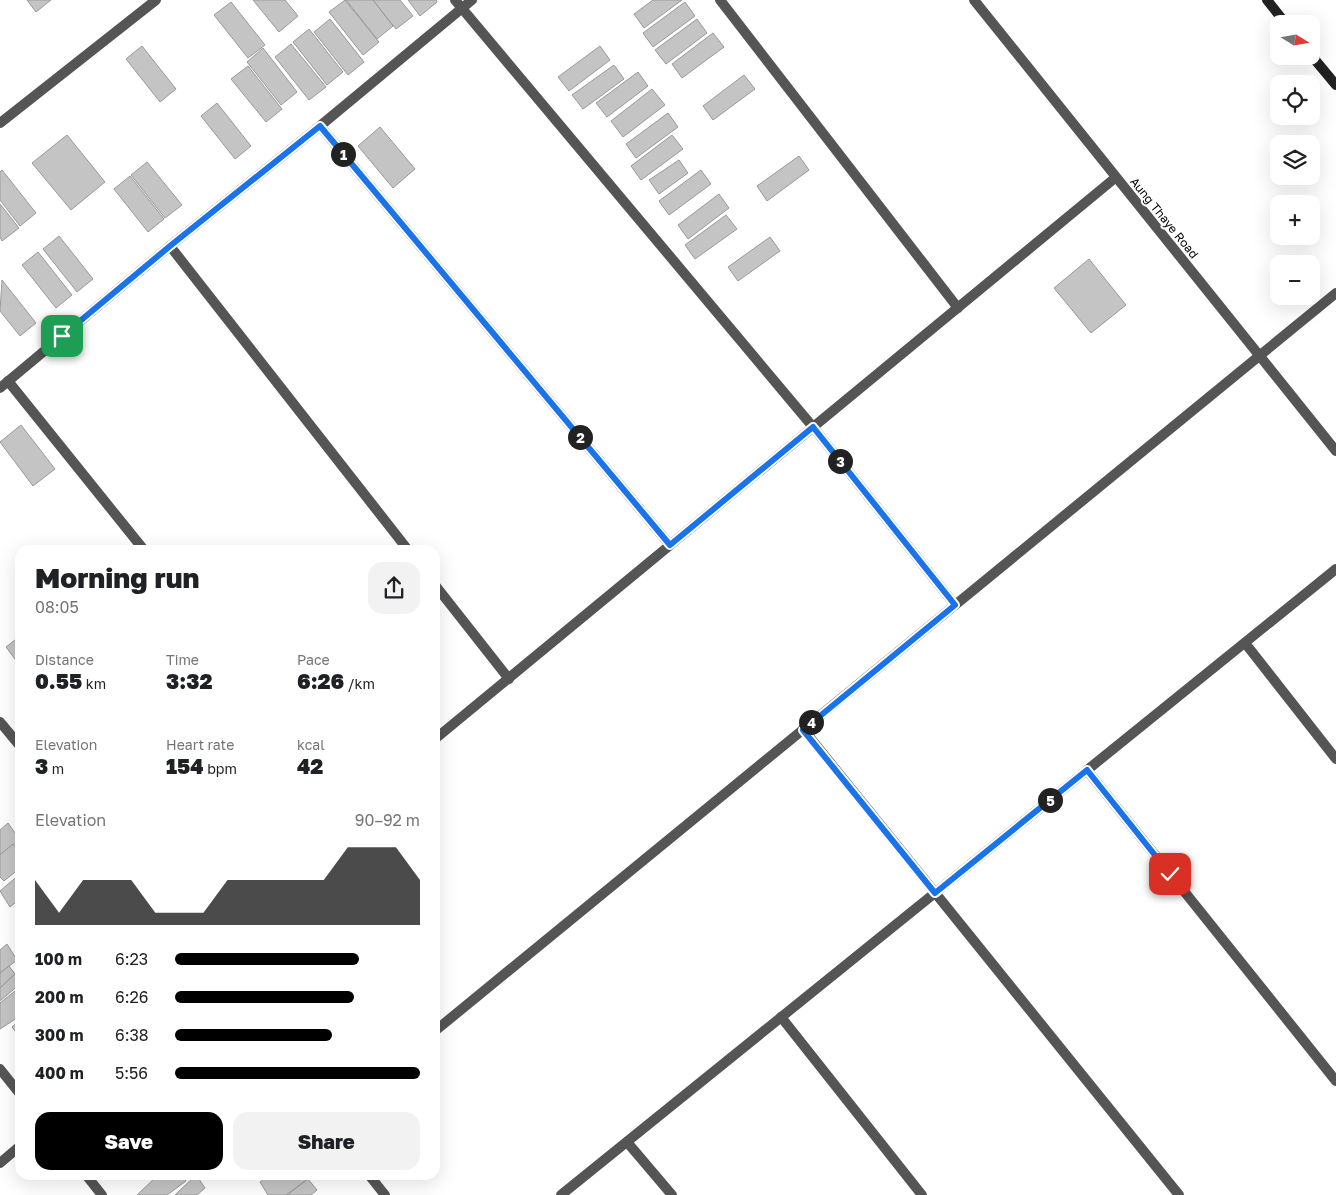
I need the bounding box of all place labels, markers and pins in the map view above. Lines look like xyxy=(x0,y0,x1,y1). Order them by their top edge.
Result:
pin: 1 xyxy=(330,142,356,166)
pin xyxy=(41,315,83,357)
pin: 2 xyxy=(568,424,592,450)
pin: 3 xyxy=(828,448,852,474)
pin: 4 xyxy=(798,710,824,734)
pin: 5 xyxy=(1038,788,1062,812)
pin xyxy=(1149,853,1191,895)

